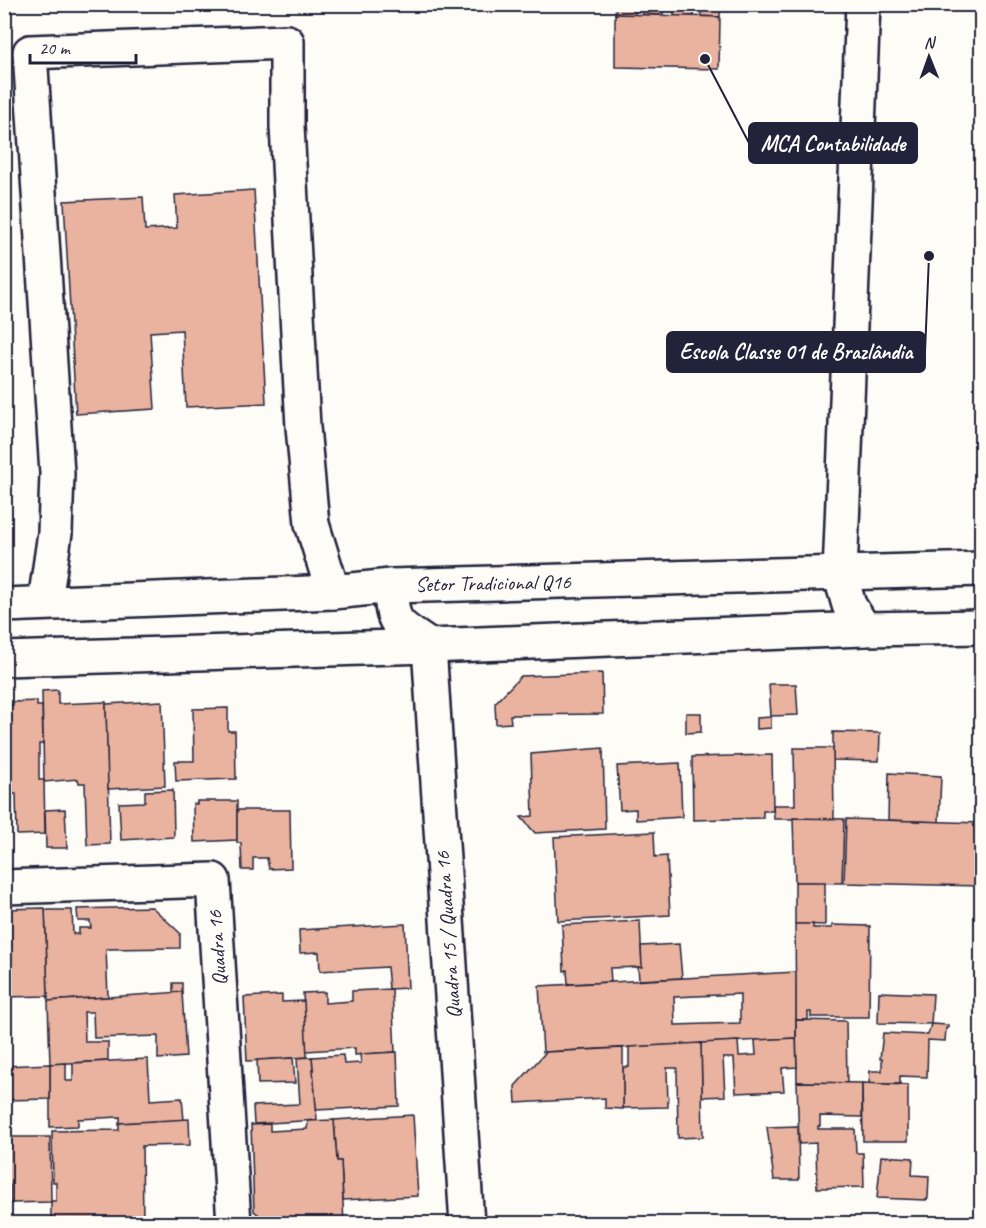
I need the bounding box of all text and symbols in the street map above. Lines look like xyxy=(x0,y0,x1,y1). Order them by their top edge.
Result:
scale bar xyxy=(30,27,136,65)
north arrow xyxy=(899,27,959,87)
text: N xyxy=(924,33,937,53)
text: 20 m xyxy=(39,37,72,59)
callout: MCA Contabilidade xyxy=(749,123,917,163)
text: MCA Contabilidade xyxy=(761,130,907,158)
callout: Escola Classe 01 de Brazlândia xyxy=(667,332,925,372)
text: Escola Classe 01 de Brazlândia xyxy=(679,338,915,366)
street label: Setor Tradicional Q16 xyxy=(415,569,572,597)
street label: Quadra 15 / Quadra 16 xyxy=(429,850,467,1019)
street label: Quadra 16 xyxy=(201,909,233,986)

